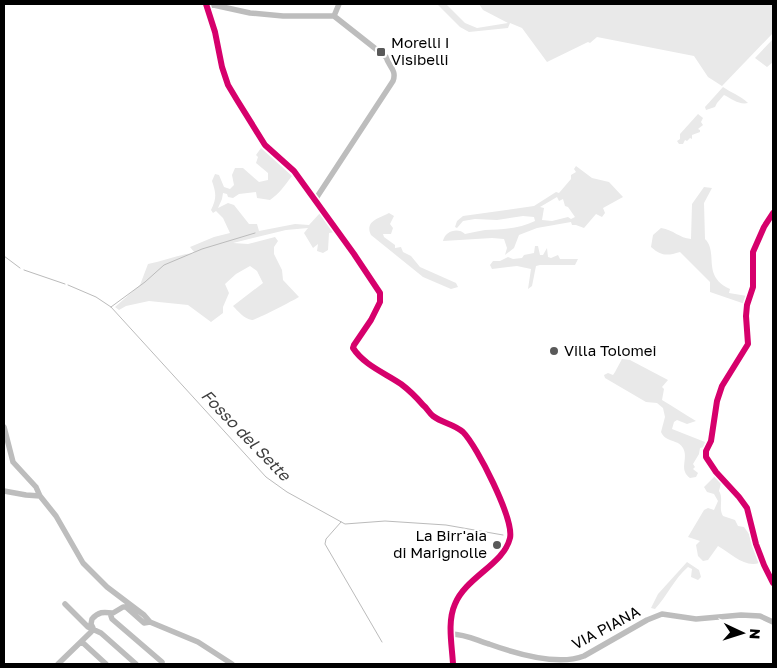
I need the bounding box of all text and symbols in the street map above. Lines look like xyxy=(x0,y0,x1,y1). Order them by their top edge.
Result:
place label: Morelli I Visibelli xyxy=(391,33,449,68)
marker: Morelli I Visibelli xyxy=(375,46,387,58)
place label: Villa Tolomei xyxy=(564,341,657,359)
marker: Villa Tolomei xyxy=(548,345,560,357)
water label: Fosso del Sette xyxy=(197,385,296,486)
place label: La Birr'aia di Marignolle xyxy=(393,526,487,561)
marker: La Birr'aia di Marignolle xyxy=(491,539,503,551)
street label: VIA PIANA xyxy=(568,602,643,653)
north arrow xyxy=(717,608,767,658)
text: N xyxy=(747,628,764,640)

